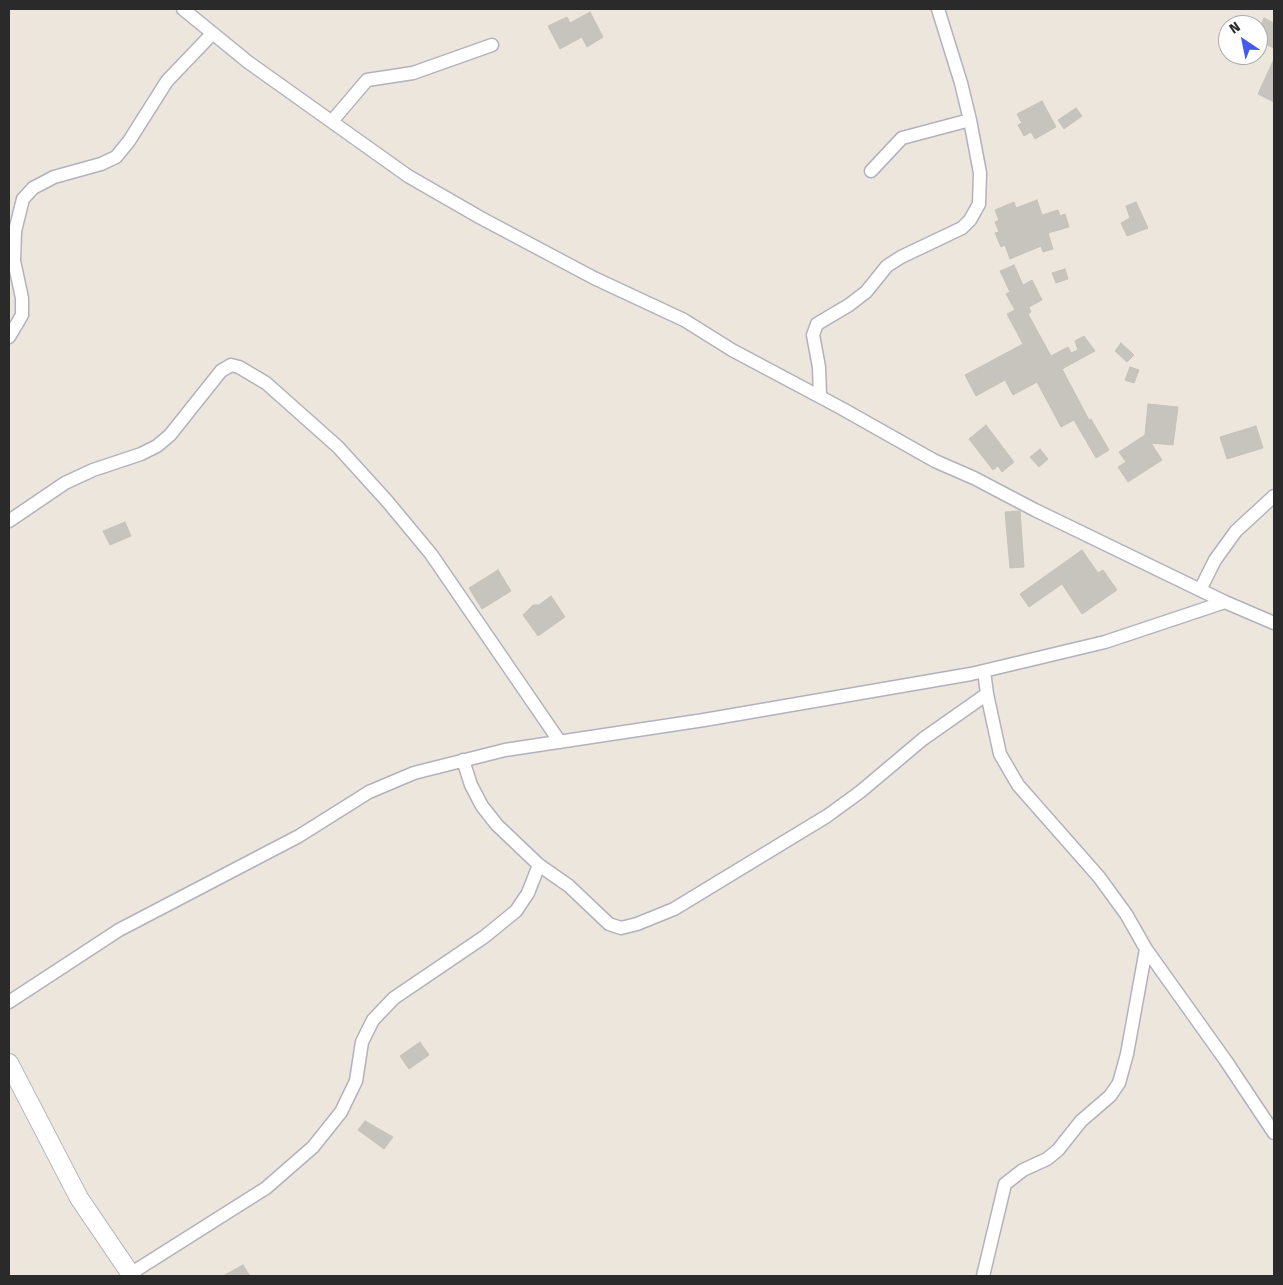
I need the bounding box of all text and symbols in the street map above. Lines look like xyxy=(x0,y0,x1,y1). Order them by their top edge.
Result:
north arrow xyxy=(1218,15,1268,65)
text: N xyxy=(1226,18,1243,38)

